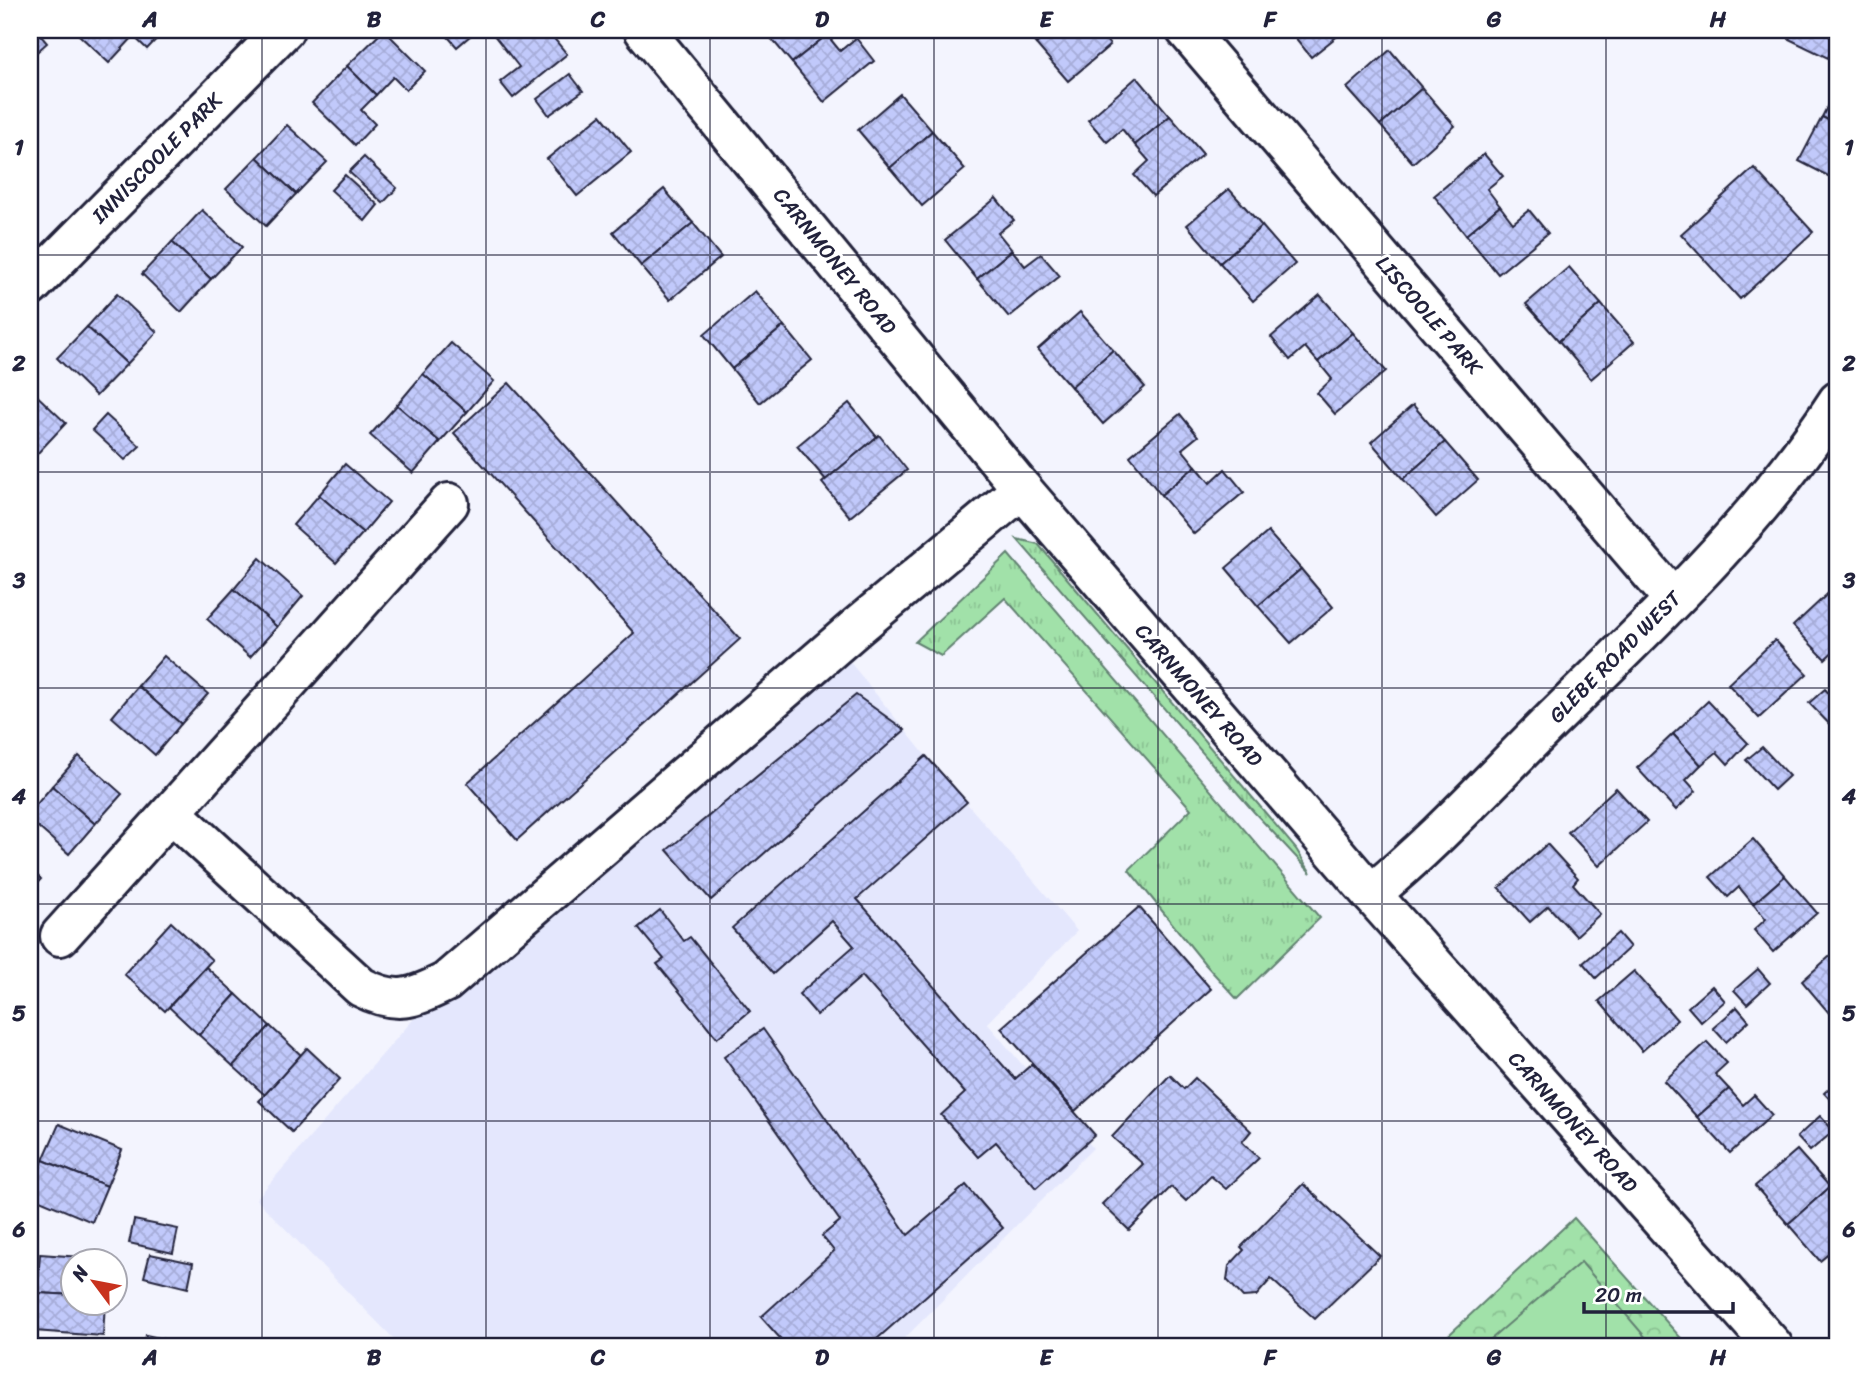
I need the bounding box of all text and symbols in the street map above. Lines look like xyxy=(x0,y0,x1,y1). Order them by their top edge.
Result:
text: A xyxy=(141,0,158,40)
text: B xyxy=(367,0,382,40)
text: C xyxy=(590,0,606,40)
text: D xyxy=(815,0,830,40)
text: E xyxy=(1040,0,1055,40)
text: F xyxy=(1263,0,1278,40)
text: G xyxy=(1486,0,1502,40)
text: H xyxy=(1709,0,1727,40)
street label: INNISCOOLE PARK xyxy=(81,82,233,234)
text: 1 xyxy=(14,127,24,168)
text: 1 xyxy=(1844,127,1854,168)
street label: CARNMONEY ROAD xyxy=(763,179,907,344)
street label: LISCOOLE PARK xyxy=(1366,246,1493,385)
text: 2 xyxy=(11,343,26,384)
text: 2 xyxy=(1841,343,1856,384)
text: 3 xyxy=(12,560,26,601)
text: 3 xyxy=(1842,560,1856,601)
street label: GLEBE ROAD WEST xyxy=(1539,580,1692,733)
street label: CARNMONEY ROAD xyxy=(1125,614,1273,776)
text: 4 xyxy=(11,776,27,817)
text: 4 xyxy=(1841,776,1857,817)
text: 5 xyxy=(12,993,26,1034)
text: 5 xyxy=(1842,993,1856,1034)
street label: CARNMONEY ROAD xyxy=(1498,1042,1648,1202)
text: 6 xyxy=(11,1209,26,1250)
text: 6 xyxy=(1841,1209,1856,1250)
north arrow xyxy=(60,1246,130,1316)
text: N xyxy=(62,1258,98,1288)
scale bar xyxy=(1584,1271,1733,1315)
text: 20 m xyxy=(1595,1276,1642,1314)
text: A xyxy=(141,1337,158,1376)
text: B xyxy=(367,1337,382,1376)
text: C xyxy=(590,1337,606,1376)
text: D xyxy=(815,1337,830,1376)
text: E xyxy=(1040,1337,1055,1376)
text: F xyxy=(1263,1337,1278,1376)
text: G xyxy=(1486,1337,1502,1376)
text: H xyxy=(1709,1337,1727,1376)

